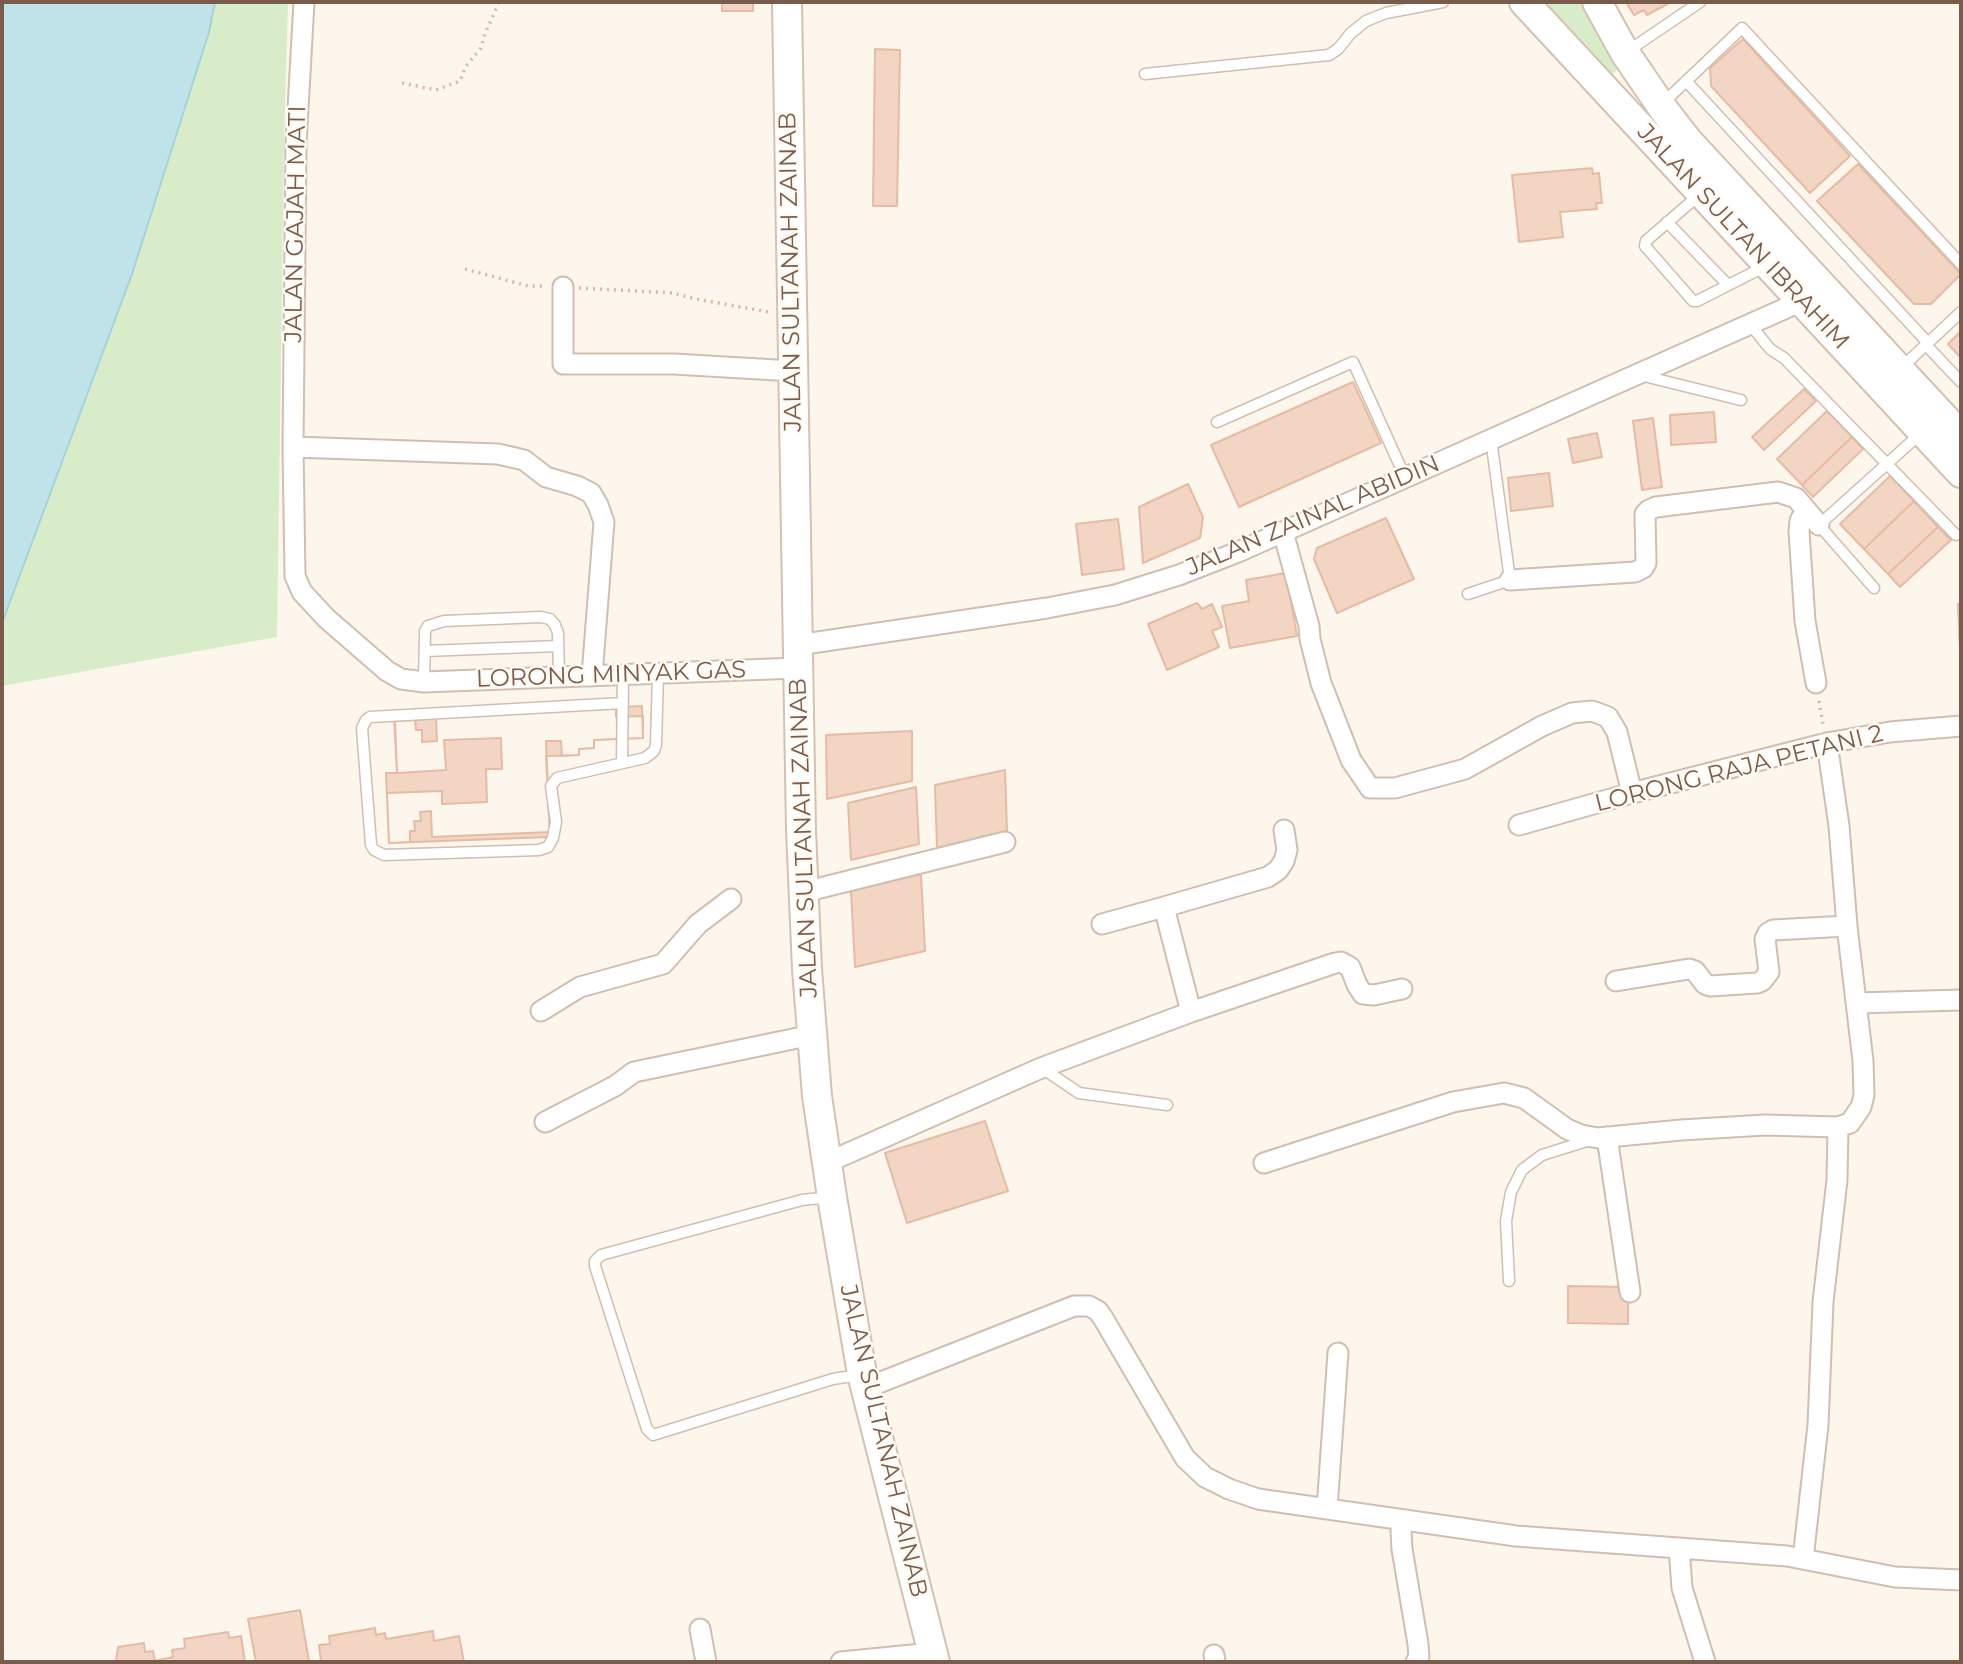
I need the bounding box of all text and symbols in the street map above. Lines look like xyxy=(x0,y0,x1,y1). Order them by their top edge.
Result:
street label: JALAN GAJAH MATI xyxy=(280,105,312,343)
street label: JALAN SULTANAH ZAINAB xyxy=(774,112,808,432)
street label: JALAN SULTAN IBRAHIM xyxy=(1631,118,1855,356)
street label: JALAN ZAINAL ABIDIN xyxy=(1182,450,1444,582)
street label: LORONG MINYAK GAS xyxy=(475,656,747,694)
street label: JALAN SULTANAH ZAINAB xyxy=(784,678,824,998)
street label: LORONG RAJA PETANI 2 xyxy=(1592,719,1886,819)
street label: JALAN SULTANAH ZAINAB xyxy=(833,1282,933,1600)

